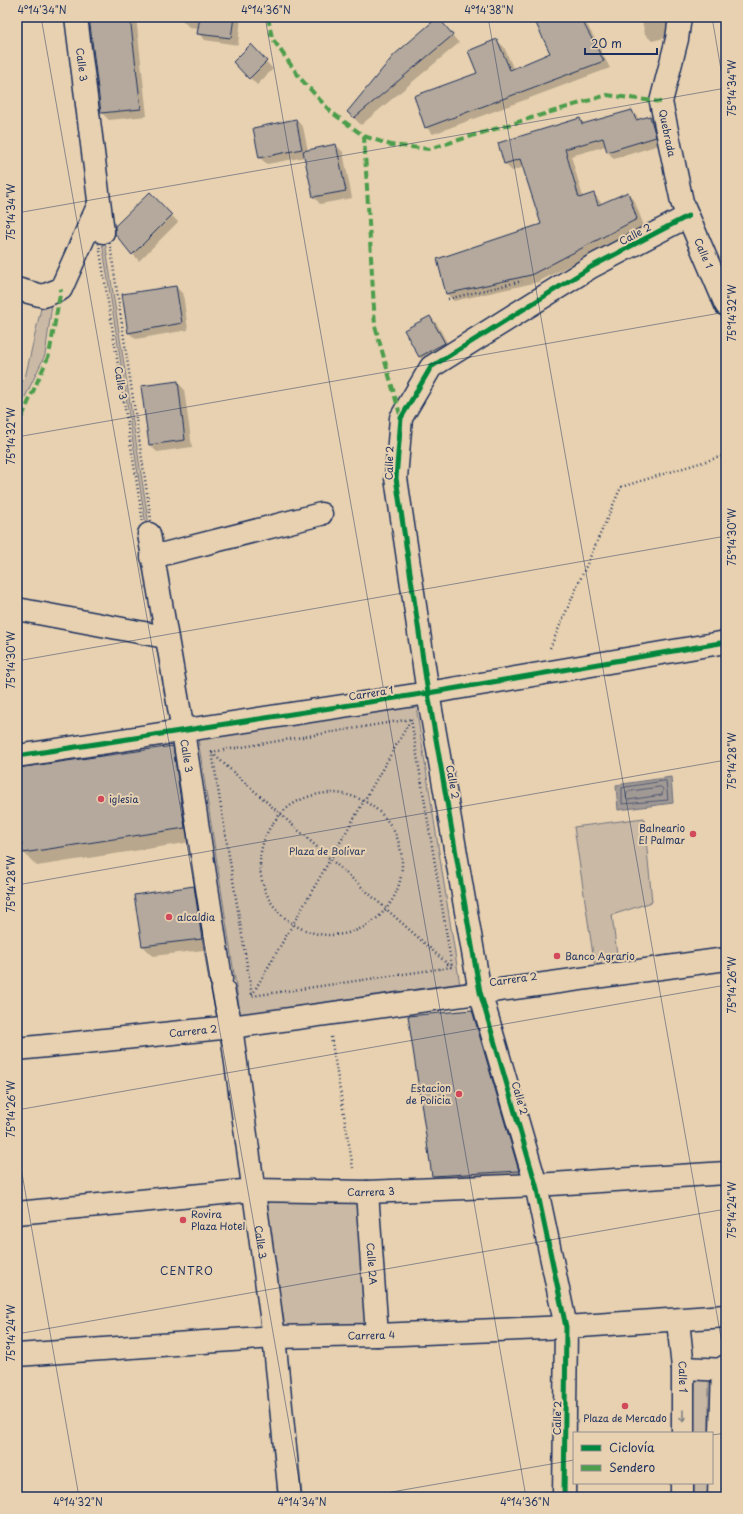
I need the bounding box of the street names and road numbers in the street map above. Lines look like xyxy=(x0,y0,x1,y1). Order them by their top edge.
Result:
street label: Calle 3 xyxy=(73,47,92,82)
street label: Quebrada xyxy=(656,108,680,159)
street label: Calle 2 xyxy=(616,219,653,248)
street label: Calle 1 xyxy=(691,235,717,270)
street label: Calle 3 xyxy=(111,365,132,401)
street label: Calle 2 xyxy=(380,446,397,480)
street label: Carrera 1 xyxy=(347,682,395,703)
street label: Calle 3 xyxy=(177,738,197,774)
street label: Calle 2 xyxy=(443,764,464,800)
street label: Carrera 2 xyxy=(488,968,538,989)
street label: Carrera 2 xyxy=(168,1020,218,1040)
street label: Calle 2 xyxy=(509,1079,532,1116)
street label: Carrera 3 xyxy=(347,1183,395,1199)
street label: Calle 3 xyxy=(252,1224,271,1260)
street label: Calle 2A xyxy=(364,1242,382,1286)
street label: Carrera 4 xyxy=(347,1326,396,1343)
street label: Calle 1 xyxy=(675,1360,691,1393)
street label: Calle 2 xyxy=(549,1401,564,1435)

